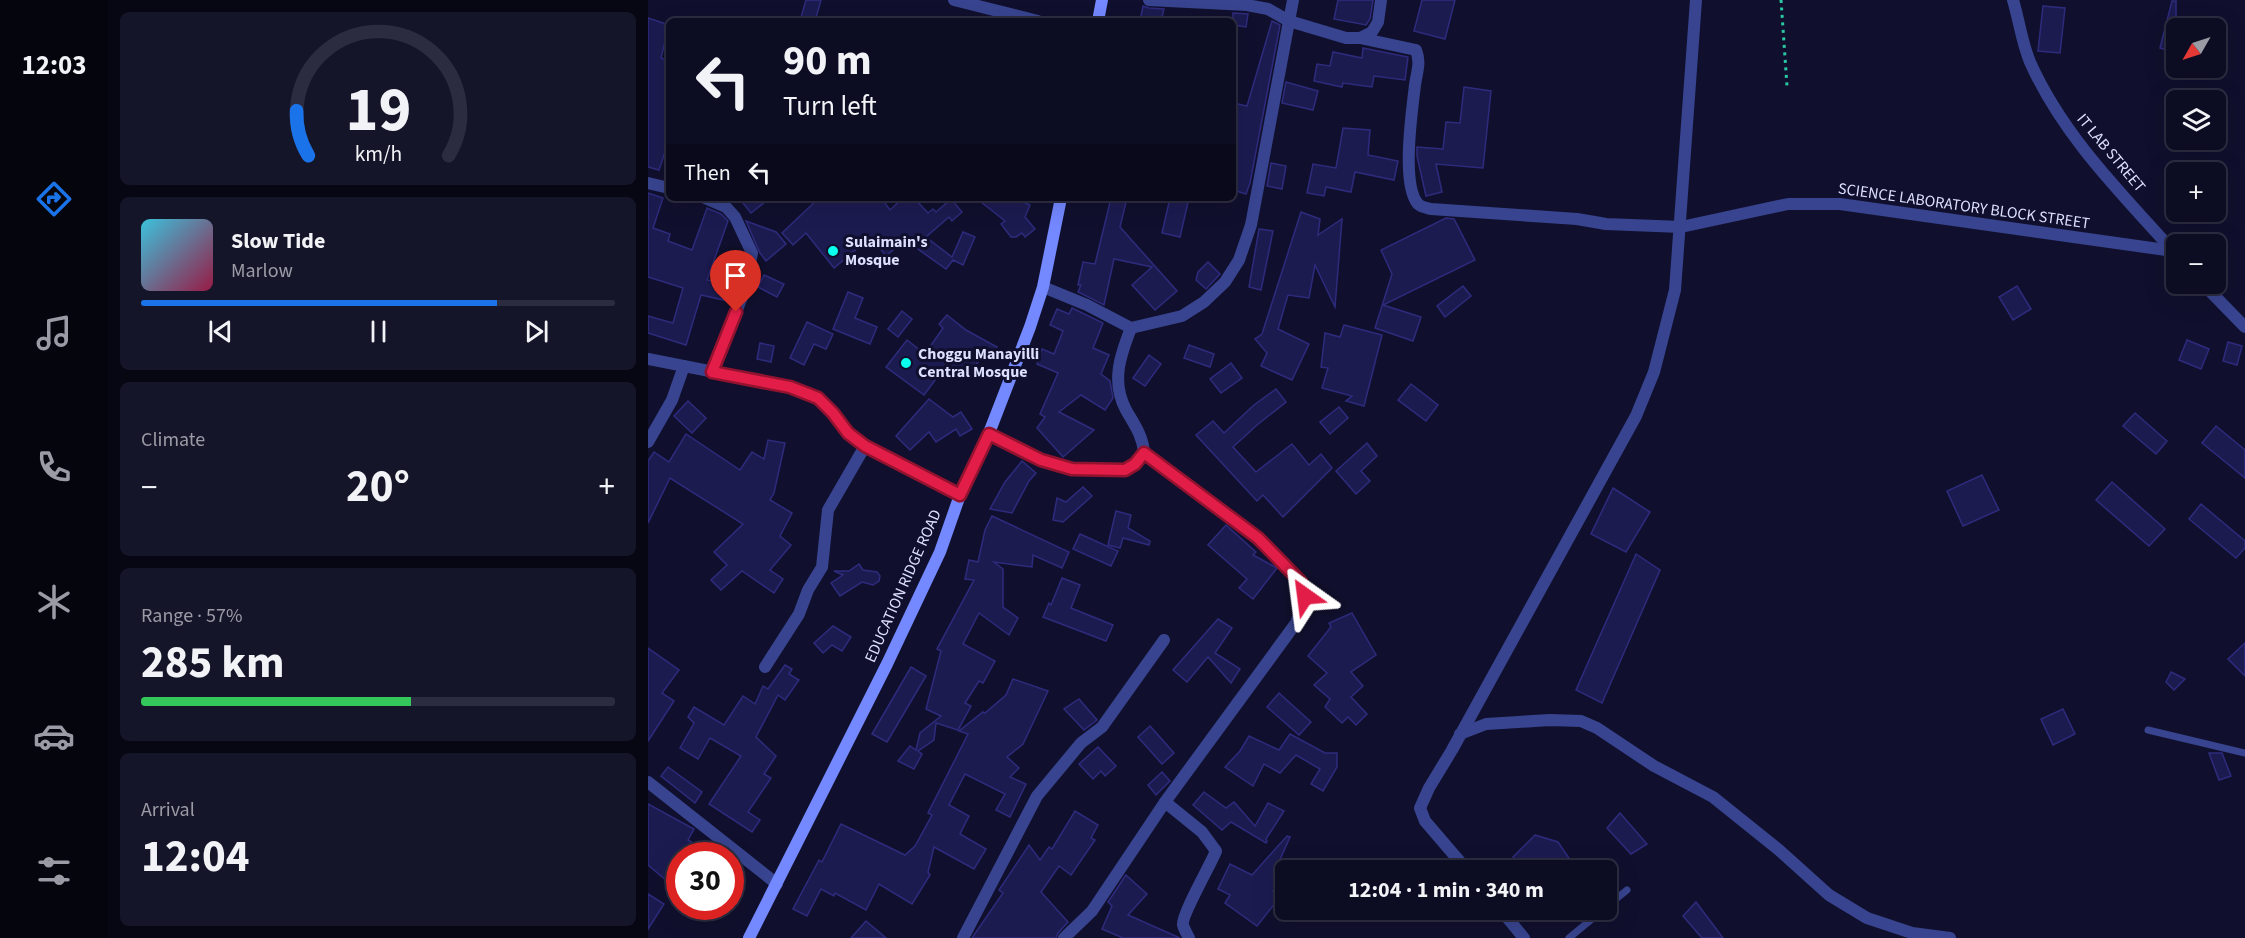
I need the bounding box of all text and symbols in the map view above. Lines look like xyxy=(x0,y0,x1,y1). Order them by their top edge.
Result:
north arrow xyxy=(2166,18,2226,78)
map controls xyxy=(2166,18,2226,294)
text: 90 m xyxy=(783,31,872,91)
icon: left xyxy=(684,42,762,120)
text: 12:03 xyxy=(21,46,87,85)
text: 19 xyxy=(345,66,411,155)
text: Turn left xyxy=(783,87,877,126)
button: layers xyxy=(2166,90,2226,150)
street label: IT LAB STREET xyxy=(2072,109,2151,197)
text: km/h xyxy=(354,139,402,170)
icon: left xyxy=(743,156,776,189)
text: Then xyxy=(684,157,731,189)
button: + xyxy=(2166,162,2226,222)
street label: SCIENCE LABORATORY BLOCK STREET xyxy=(1837,177,2092,235)
icon: directions xyxy=(33,178,75,220)
text: Slow Tide xyxy=(231,225,325,257)
place label: Sulaimain's Mosque xyxy=(845,231,928,271)
button: − xyxy=(2166,234,2226,294)
marker: Sulaimain's Mosque xyxy=(826,244,840,258)
pin xyxy=(710,250,761,312)
text: Marlow xyxy=(231,257,293,285)
icon: arrive xyxy=(719,259,752,292)
icon: music xyxy=(33,312,75,354)
icon: previous xyxy=(204,315,237,348)
icon: pause xyxy=(362,315,395,348)
icon: next xyxy=(520,315,553,348)
place label: Choggu Manayilli Central Mosque xyxy=(918,343,1039,383)
marker: Choggu Manayilli Central Mosque xyxy=(899,356,913,370)
text: Climate xyxy=(141,426,205,454)
icon: phone xyxy=(33,446,75,488)
text: 20° xyxy=(346,455,410,519)
text: − xyxy=(141,464,157,511)
text: + xyxy=(599,464,615,511)
street label: EDUCATION RIDGE ROAD xyxy=(859,506,947,666)
position arrow xyxy=(1273,564,1337,628)
icon: climate xyxy=(33,581,75,623)
text: Range · 57% xyxy=(141,602,242,630)
text: 285 km xyxy=(141,631,285,695)
icon: car xyxy=(33,715,75,757)
text: Arrival xyxy=(141,796,195,824)
text: 12:04 xyxy=(141,825,250,889)
speed limit sign: 30 xyxy=(666,842,744,920)
icon: filters xyxy=(33,850,75,892)
text: 12:04 · 1 min · 340 m xyxy=(1348,874,1544,906)

